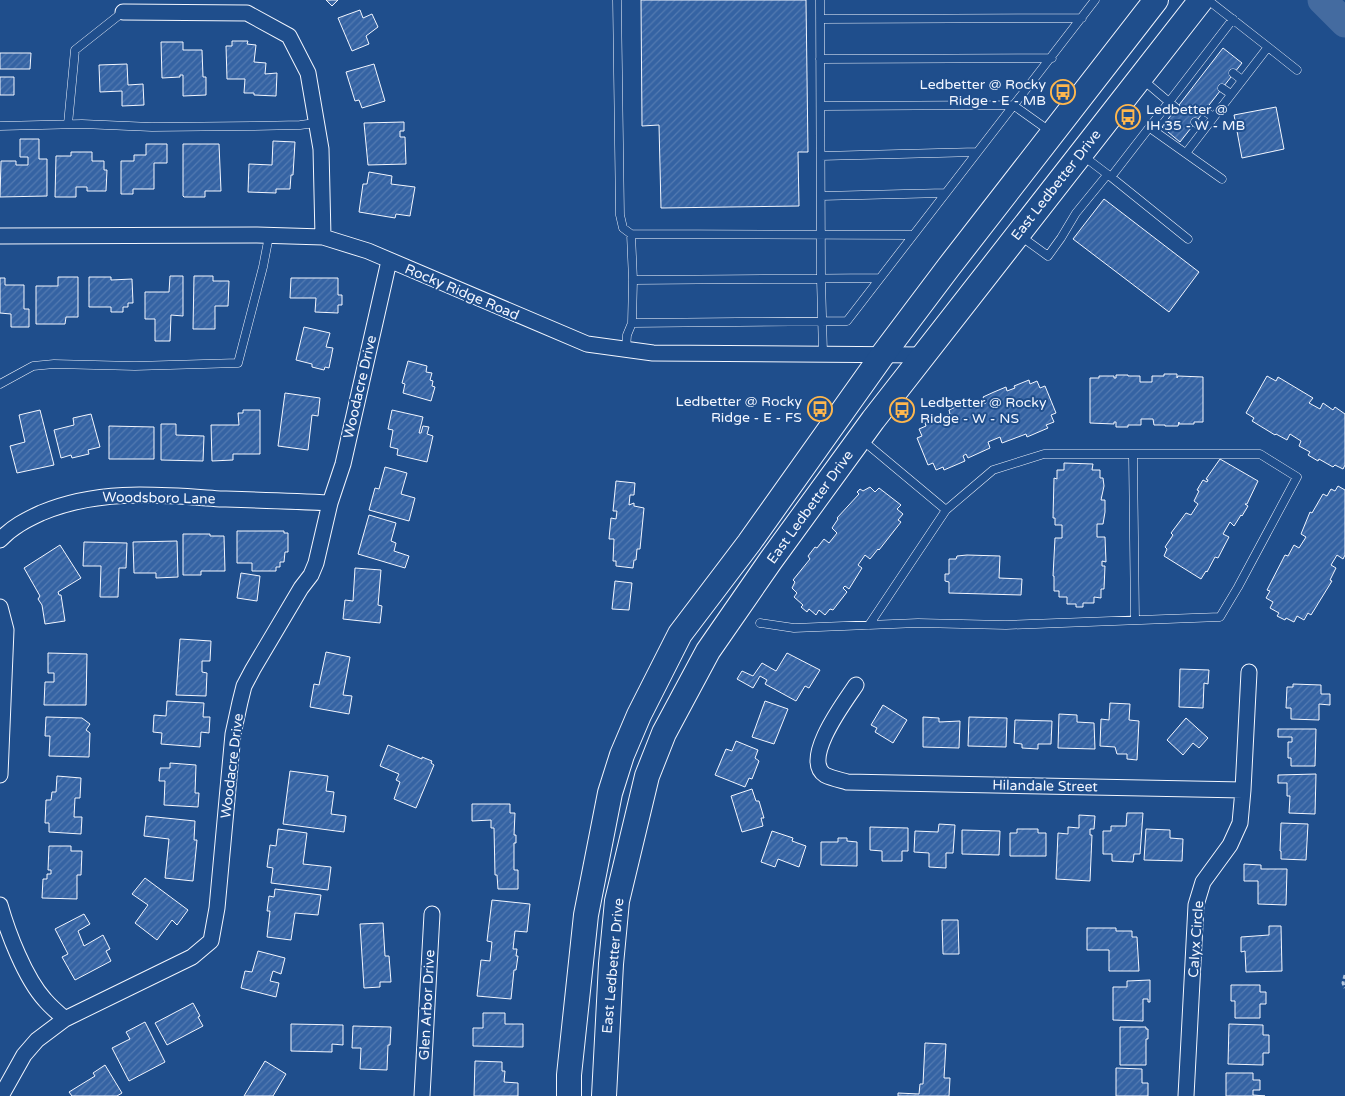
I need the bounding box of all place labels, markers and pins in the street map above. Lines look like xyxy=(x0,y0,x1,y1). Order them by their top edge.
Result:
place label: Ledbetter @ Rocky Ridge - E - MB xyxy=(920,76,1046,109)
bus stop icon: Ledbetter @ Rocky Ridge - E - MB xyxy=(1050,79,1076,105)
place label: Ledbetter @ IH 35 - W - MB xyxy=(1146,101,1245,134)
bus stop icon: Ledbetter @ IH 35 - W - MB xyxy=(1115,104,1141,130)
place label: Ledbetter @ Rocky Ridge - E - FS xyxy=(676,393,802,426)
place label: Ledbetter @ Rocky Ridge - W - NS xyxy=(920,394,1047,427)
bus stop icon: Ledbetter @ Rocky Ridge - E - FS xyxy=(807,396,833,422)
bus stop icon: Ledbetter @ Rocky Ridge - W - NS xyxy=(889,397,915,423)

